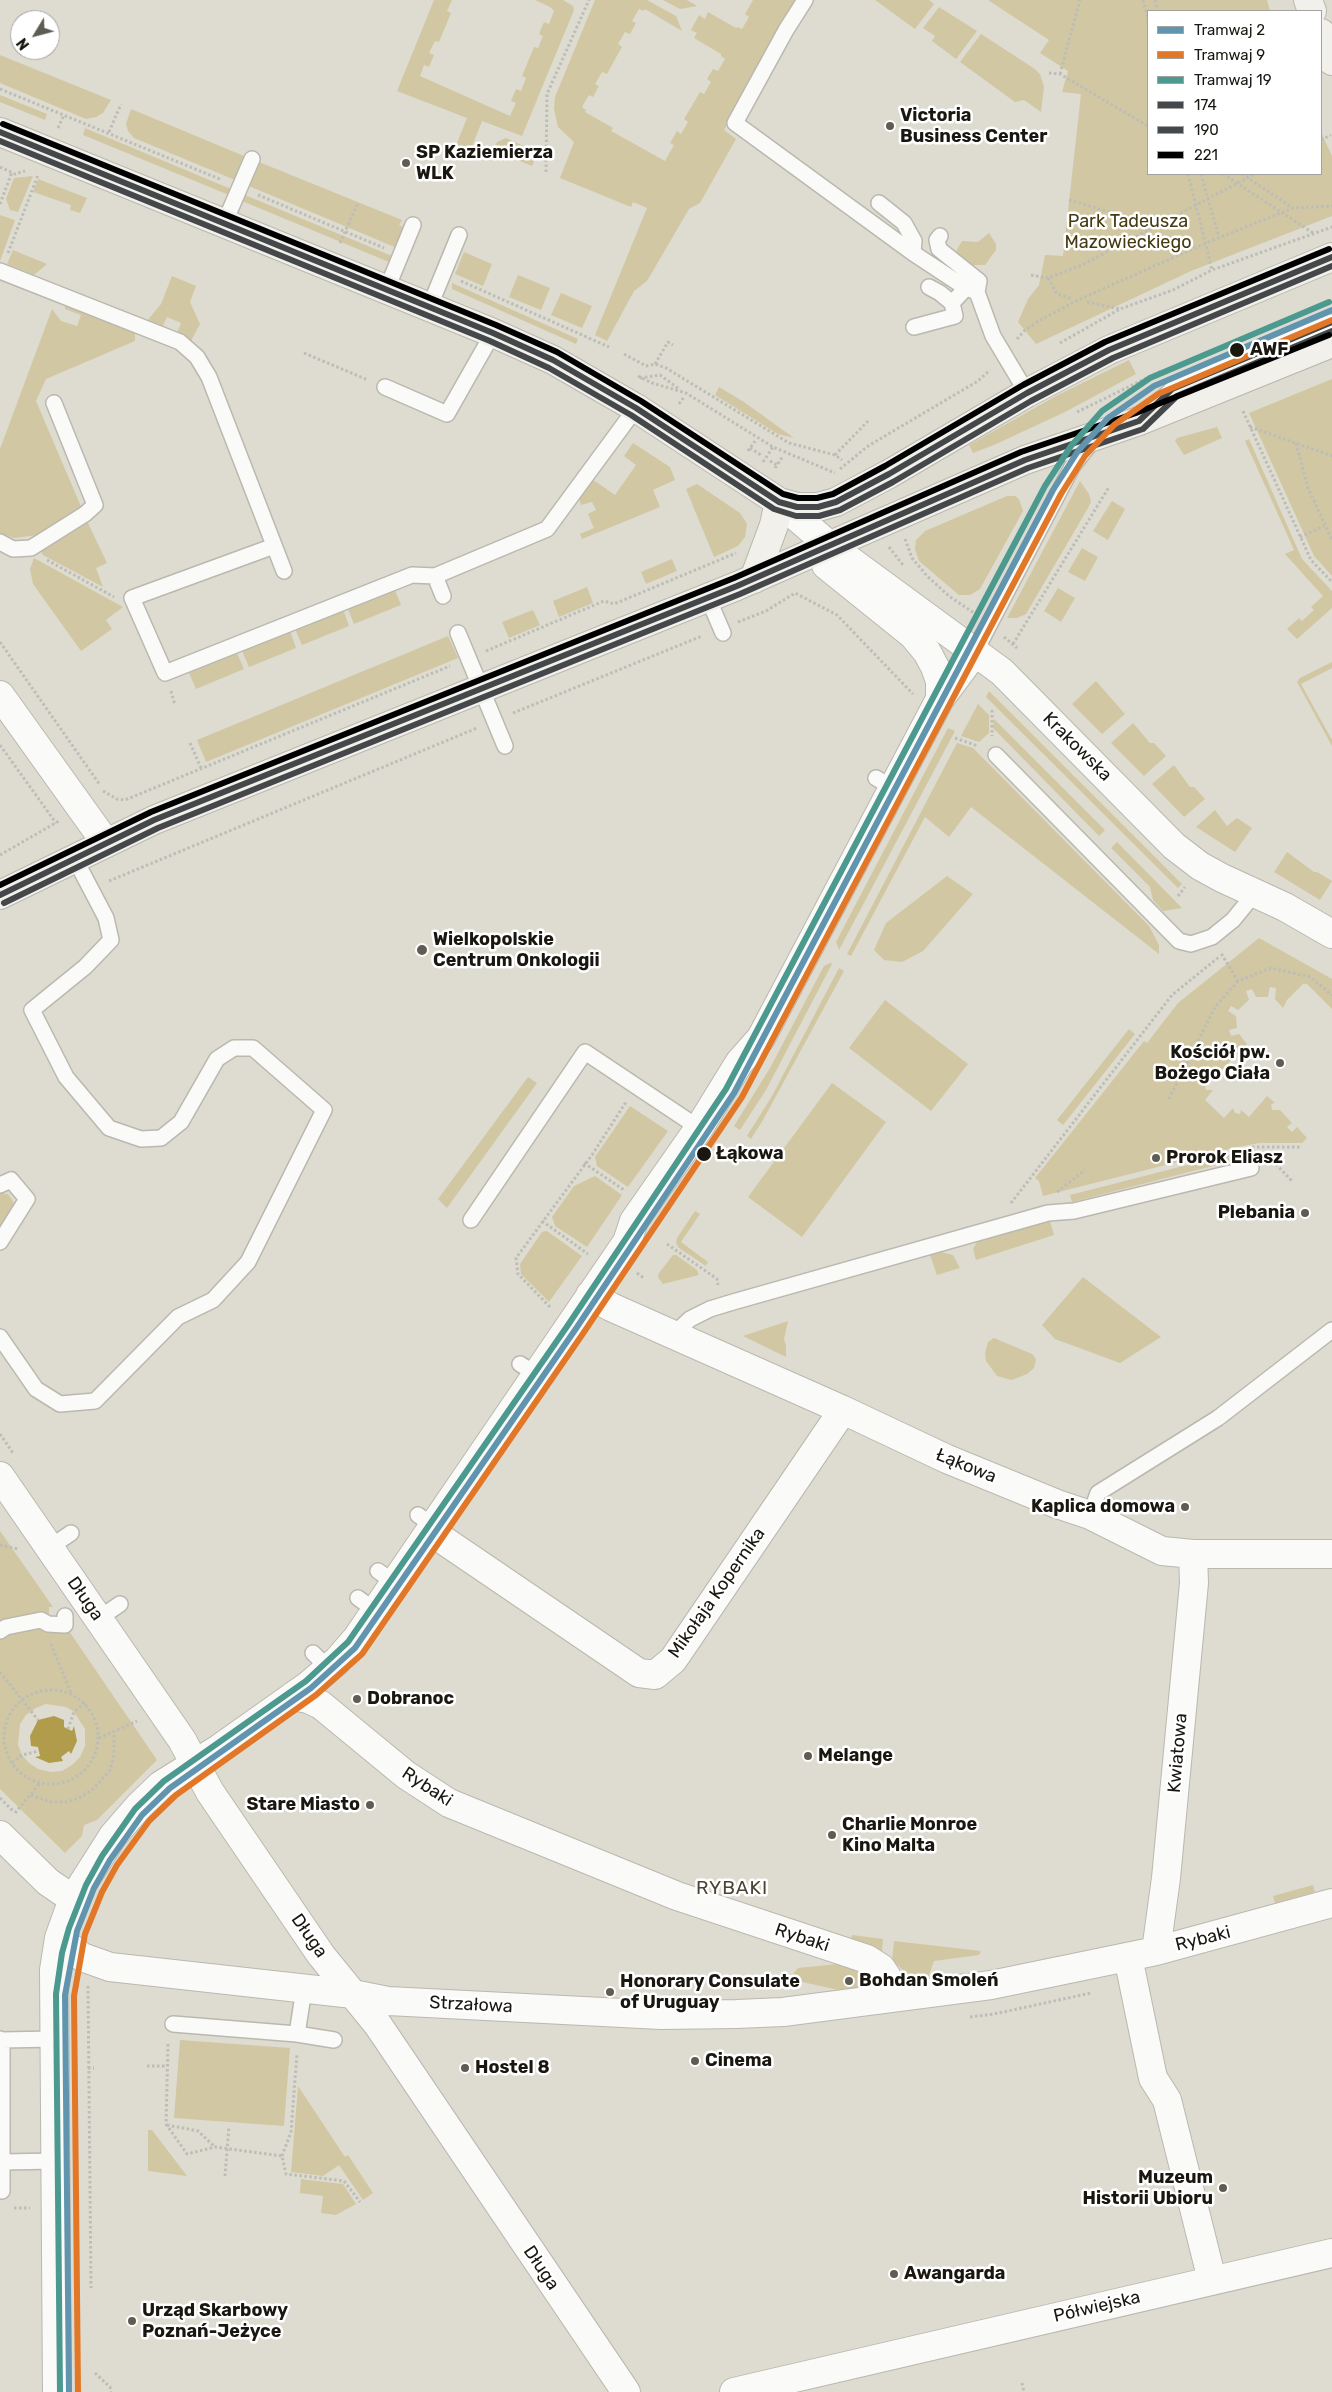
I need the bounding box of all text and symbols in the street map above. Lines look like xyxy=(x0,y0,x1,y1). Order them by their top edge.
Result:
north arrow xyxy=(10,10,60,60)
legend xyxy=(1147,10,1322,175)
text: Tramwaj 2 xyxy=(1194,21,1265,39)
text: N xyxy=(14,35,33,53)
text: Tramwaj 9 xyxy=(1194,46,1265,64)
text: Tramwaj 19 xyxy=(1194,71,1272,89)
text: 174 xyxy=(1194,96,1217,114)
place label: Victoria Business Center xyxy=(900,105,1047,148)
marker: Victoria Business Center xyxy=(884,120,896,132)
text: 190 xyxy=(1194,121,1219,139)
place label: SP Kaziemierza WLK xyxy=(416,142,553,184)
text: 221 xyxy=(1194,146,1218,164)
marker: SP Kaziemierza WLK xyxy=(400,157,412,169)
park label: Park Tadeusza Mazowieckiego xyxy=(1065,211,1191,253)
place label: AWF xyxy=(1250,339,1288,361)
marker: AWF xyxy=(1228,341,1246,359)
street label: Krakowska xyxy=(1038,708,1116,786)
place label: Wielkopolskie Centrum Onkologii xyxy=(433,929,600,972)
marker: Wielkopolskie Centrum Onkologii xyxy=(415,943,429,957)
place label: Kościół pw. Bożego Ciała xyxy=(1154,1042,1270,1084)
marker: Kościół pw. Bożego Ciała xyxy=(1274,1057,1286,1069)
place label: Łąkowa xyxy=(716,1143,784,1165)
marker: Łąkowa xyxy=(695,1145,713,1163)
place label: Prorok Eliasz xyxy=(1166,1147,1283,1169)
marker: Prorok Eliasz xyxy=(1150,1152,1162,1164)
place label: Plebania xyxy=(1218,1202,1295,1224)
marker: Plebania xyxy=(1299,1207,1311,1219)
street label: Łąkowa xyxy=(933,1444,999,1488)
place label: Kaplica domowa xyxy=(1031,1496,1175,1518)
marker: Kaplica domowa xyxy=(1179,1501,1191,1513)
street label: Mikołaja Kopernika xyxy=(664,1524,770,1662)
street label: Długa xyxy=(62,1573,108,1625)
place label: Dobranoc xyxy=(367,1688,454,1710)
marker: Dobranoc xyxy=(351,1693,363,1705)
street label: Kwiatowa xyxy=(1164,1712,1192,1794)
place label: Melange xyxy=(818,1745,893,1767)
marker: Melange xyxy=(802,1750,814,1762)
street label: Rybaki xyxy=(398,1763,456,1811)
place label: Stare Miasto xyxy=(246,1794,360,1816)
marker: Stare Miasto xyxy=(364,1799,376,1811)
place label: Charlie Monroe Kino Malta xyxy=(842,1814,977,1856)
marker: Charlie Monroe Kino Malta xyxy=(826,1829,838,1841)
district label: RYBAKI xyxy=(695,1878,769,1900)
street label: Długa xyxy=(286,1910,332,1962)
street label: Rybaki xyxy=(772,1919,832,1957)
street label: Rybaki xyxy=(1173,1922,1233,1956)
place label: Bohdan Smoleń xyxy=(859,1970,999,1992)
place label: Honorary Consulate of Uruguay xyxy=(620,1971,800,2014)
marker: Bohdan Smoleń xyxy=(843,1975,855,1987)
marker: Honorary Consulate of Uruguay xyxy=(604,1986,616,1998)
street label: Strzałowa xyxy=(429,1992,513,2018)
place label: Cinema xyxy=(705,2050,772,2072)
marker: Cinema xyxy=(689,2055,701,2067)
place label: Hostel 8 xyxy=(475,2057,550,2079)
marker: Hostel 8 xyxy=(459,2062,471,2074)
place label: Muzeum Historii Ubioru xyxy=(1083,2167,1213,2210)
marker: Muzeum Historii Ubioru xyxy=(1217,2182,1229,2194)
street label: Długa xyxy=(518,2242,564,2294)
place label: Awangarda xyxy=(904,2263,1005,2285)
marker: Awangarda xyxy=(888,2268,900,2280)
street label: Półwiejska xyxy=(1052,2287,1142,2327)
place label: Urząd Skarbowy Poznań-Jeżyce xyxy=(142,2300,288,2342)
marker: Urząd Skarbowy Poznań-Jeżyce xyxy=(126,2315,138,2327)

